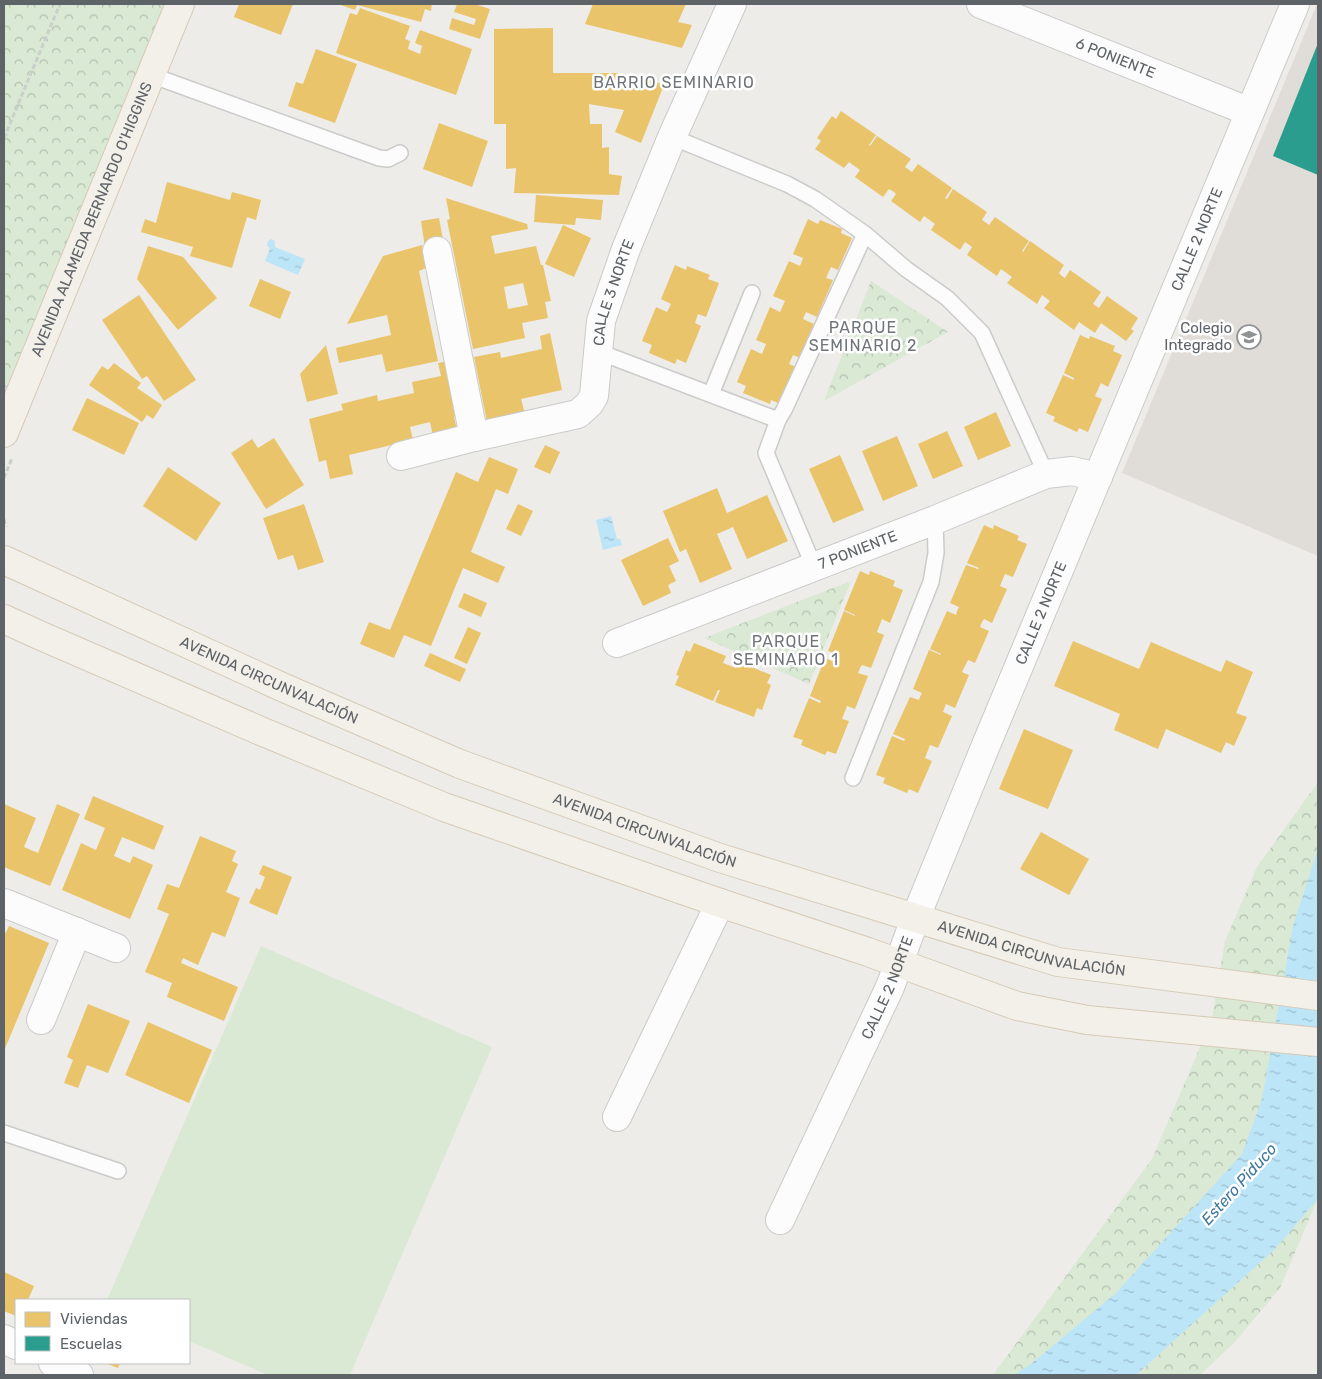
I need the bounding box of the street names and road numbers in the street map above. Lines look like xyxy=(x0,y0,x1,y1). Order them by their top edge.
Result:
street label: 6 PONIENTE xyxy=(1073,34,1158,82)
street label: AVENIDA ALAMEDA BERNARDO O'HIGGINS xyxy=(27,79,156,359)
street label: CALLE 2 NORTE xyxy=(1167,185,1226,294)
street label: CALLE 3 NORTE xyxy=(590,237,638,347)
street label: 7 PONIENTE xyxy=(816,527,900,573)
street label: CALLE 2 NORTE xyxy=(1012,559,1071,667)
street label: AVENIDA CIRCUNVALACIÓN xyxy=(177,633,361,728)
street label: AVENIDA CIRCUNVALACIÓN xyxy=(551,789,739,871)
street label: AVENIDA CIRCUNVALACIÓN xyxy=(936,917,1127,980)
street label: CALLE 2 NORTE xyxy=(858,934,917,1042)

